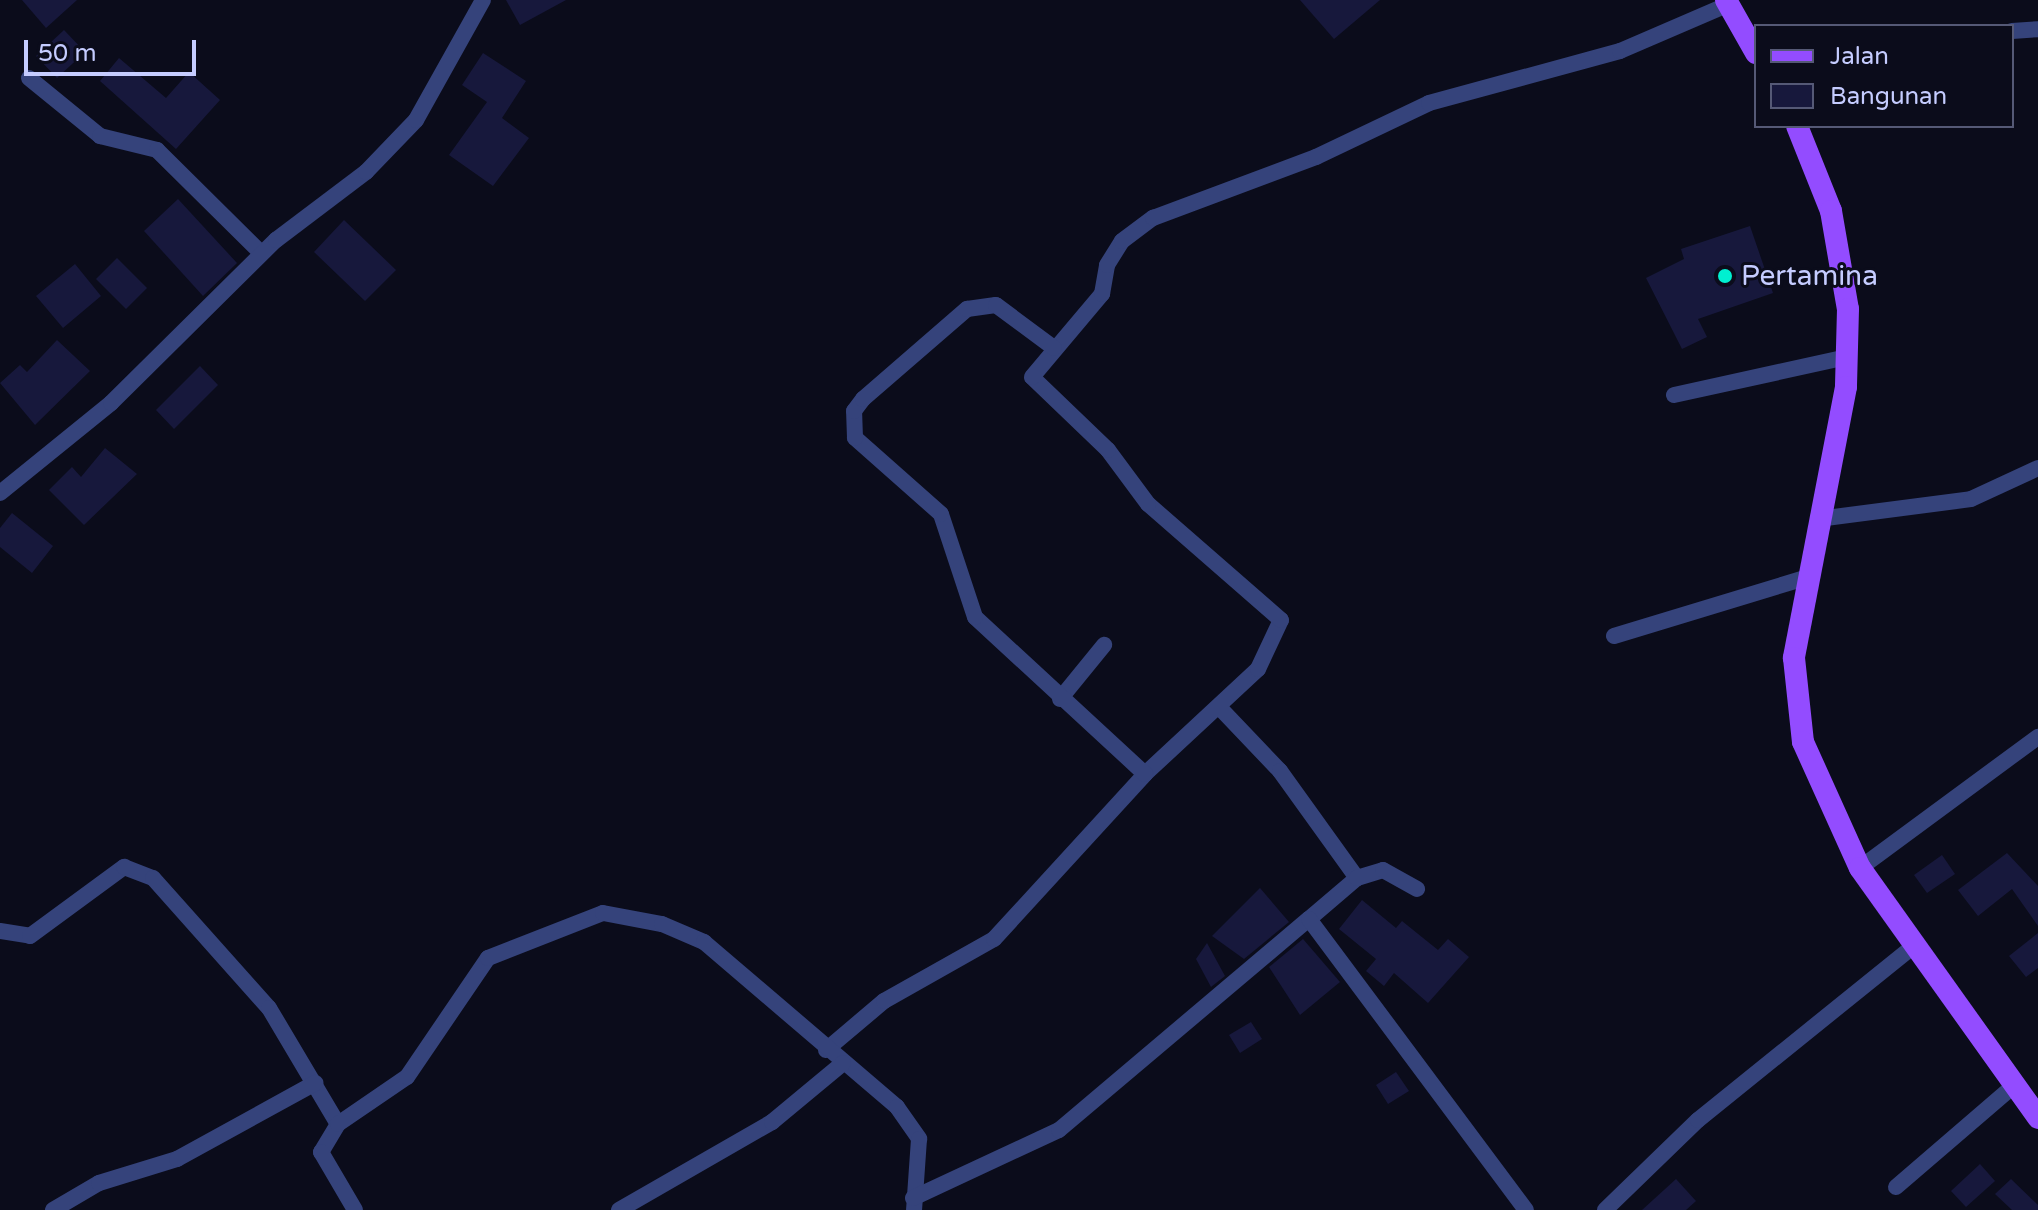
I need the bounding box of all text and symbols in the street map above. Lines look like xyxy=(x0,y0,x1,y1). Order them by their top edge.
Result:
scale bar xyxy=(28,24,200,74)
legend xyxy=(1754,24,2014,128)
text: 50 m xyxy=(38,39,96,68)
text: Jalan xyxy=(1830,42,1889,71)
text: Bangunan xyxy=(1830,82,1947,111)
place label: Pertamina xyxy=(1741,259,1878,293)
marker: Pertamina xyxy=(1716,267,1734,285)

